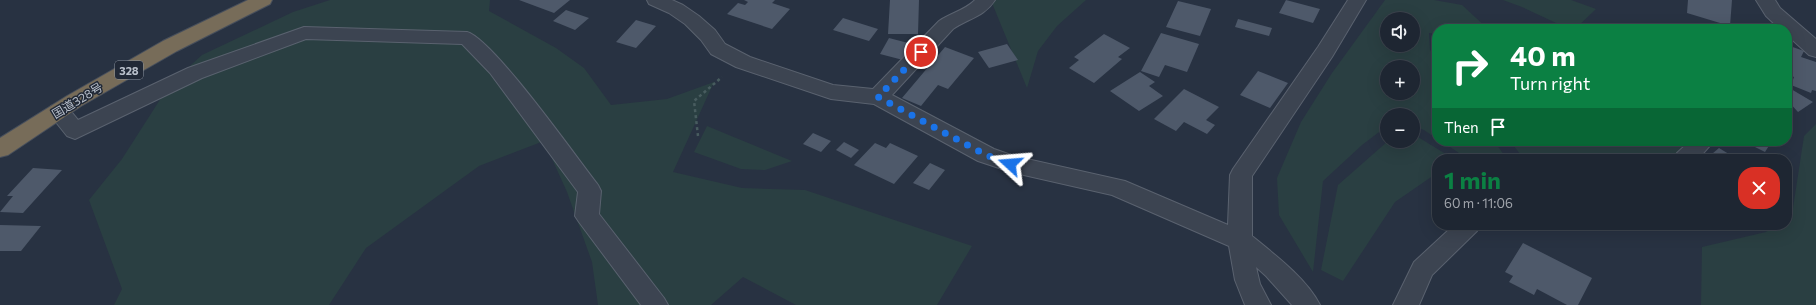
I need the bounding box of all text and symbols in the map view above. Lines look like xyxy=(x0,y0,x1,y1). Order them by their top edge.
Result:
map controls xyxy=(1380,12,1420,148)
button: sound xyxy=(1380,12,1420,52)
pin xyxy=(904,35,938,69)
text: 40 m xyxy=(1510,38,1576,72)
icon: right xyxy=(1444,40,1496,92)
icon: arrive xyxy=(910,41,932,63)
button: + xyxy=(1380,60,1420,100)
road number: 328 xyxy=(115,61,143,79)
text: Turn right xyxy=(1510,72,1590,94)
street label: 国道328号 xyxy=(49,79,105,121)
button: − xyxy=(1380,108,1420,148)
icon: arrive xyxy=(1487,116,1509,138)
text: Then xyxy=(1444,118,1479,136)
position arrow xyxy=(989,143,1031,185)
text: 1 min xyxy=(1444,165,1501,194)
button: close xyxy=(1738,167,1780,209)
text: 60 m · 11:06 xyxy=(1444,195,1513,211)

